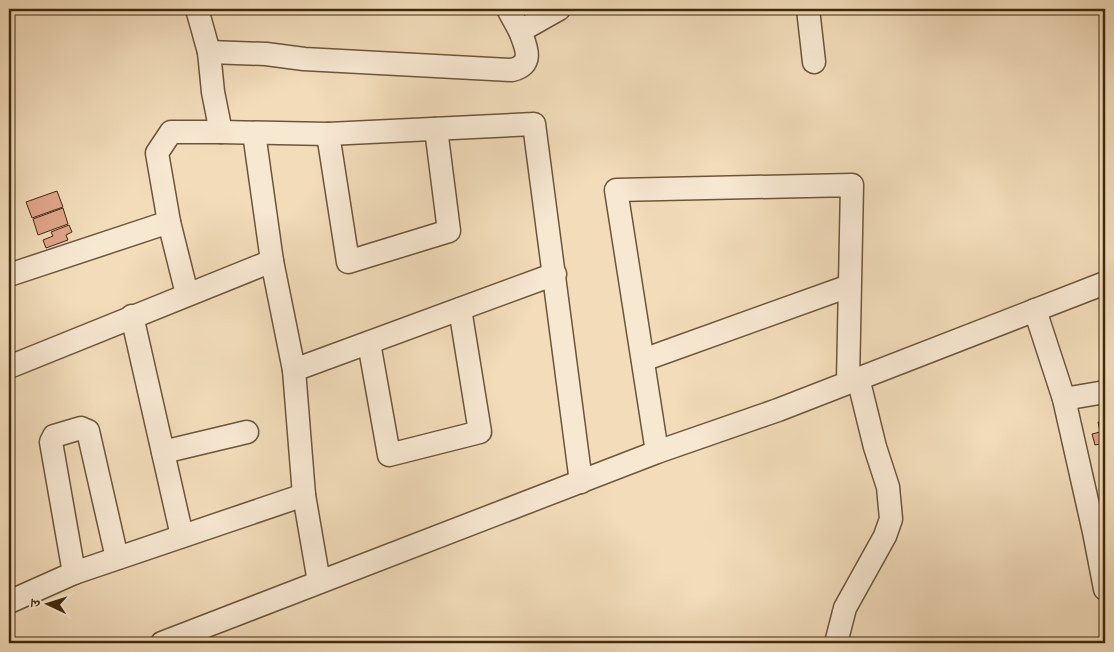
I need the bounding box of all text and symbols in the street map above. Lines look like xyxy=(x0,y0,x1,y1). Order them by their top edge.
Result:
north arrow xyxy=(22,580,72,630)
text: उ xyxy=(26,598,44,608)

